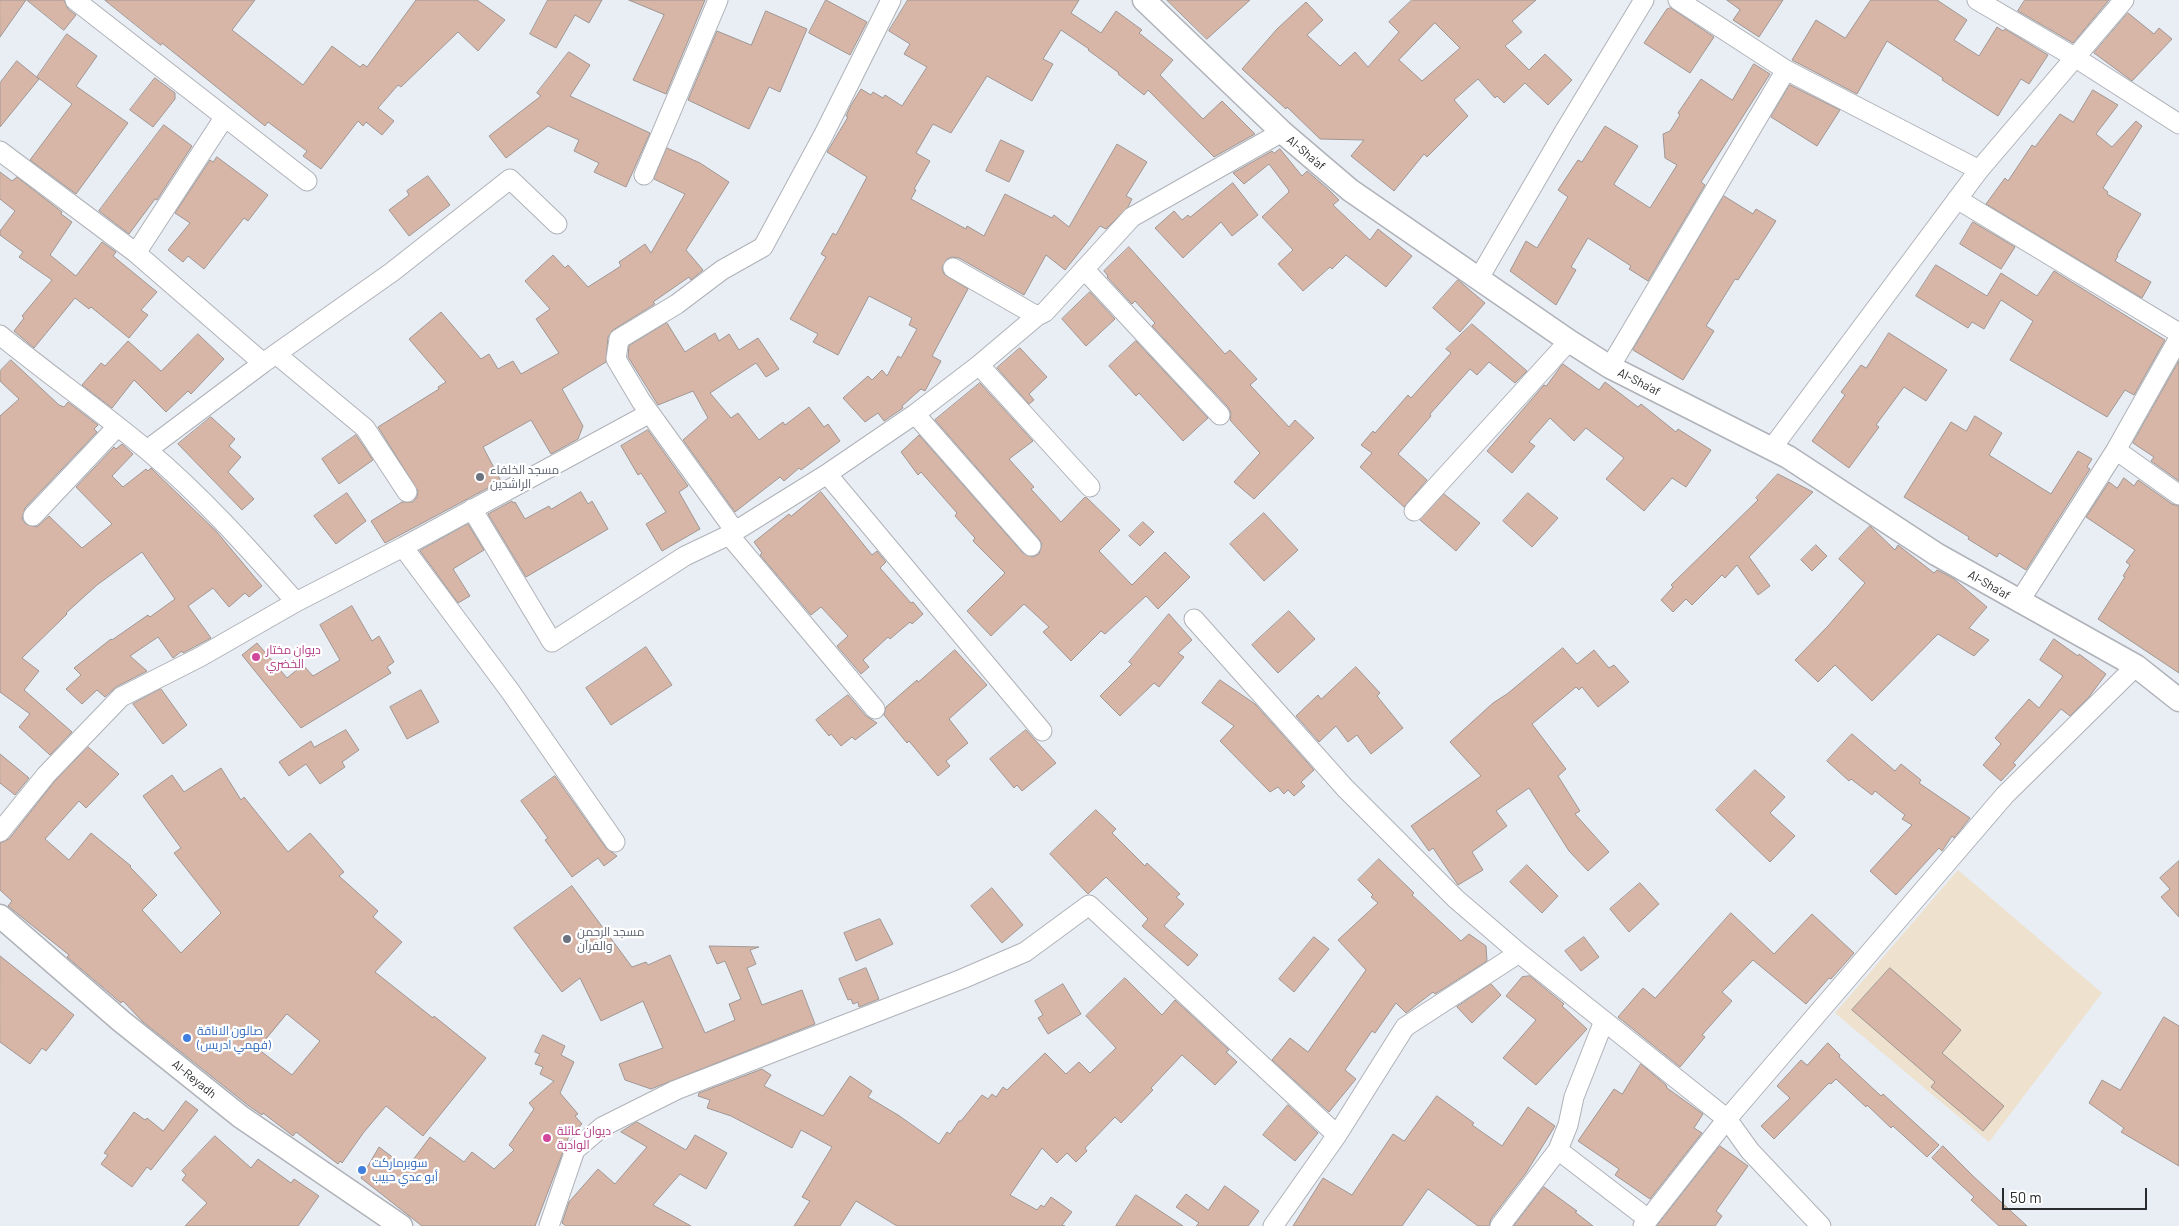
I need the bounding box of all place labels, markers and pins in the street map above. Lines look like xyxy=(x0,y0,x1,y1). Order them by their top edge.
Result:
place label: مسجد الخلفاء الراشدين xyxy=(490,463,559,491)
marker: مسجد الخلفاء الراشدين xyxy=(474,471,486,483)
place label: ديوان مختار الخضري xyxy=(266,643,321,671)
marker: ديوان مختار الخضري xyxy=(250,651,262,663)
place label: مسجد الرحمن والفرآن xyxy=(577,925,644,953)
marker: مسجد الرحمن والفرآن xyxy=(561,933,573,945)
place label: صالون الاناقة (فهمي ادريس) xyxy=(197,1024,271,1052)
marker: صالون الاناقة (فهمي ادريس) xyxy=(181,1032,193,1044)
place label: ديوان عائلة الوادية xyxy=(557,1124,611,1152)
marker: ديوان عائلة الوادية xyxy=(541,1132,553,1144)
place label: سوبرماركت أبو عدي حبيب xyxy=(372,1156,438,1184)
marker: سوبرماركت أبو عدي حبيب xyxy=(356,1164,368,1176)

